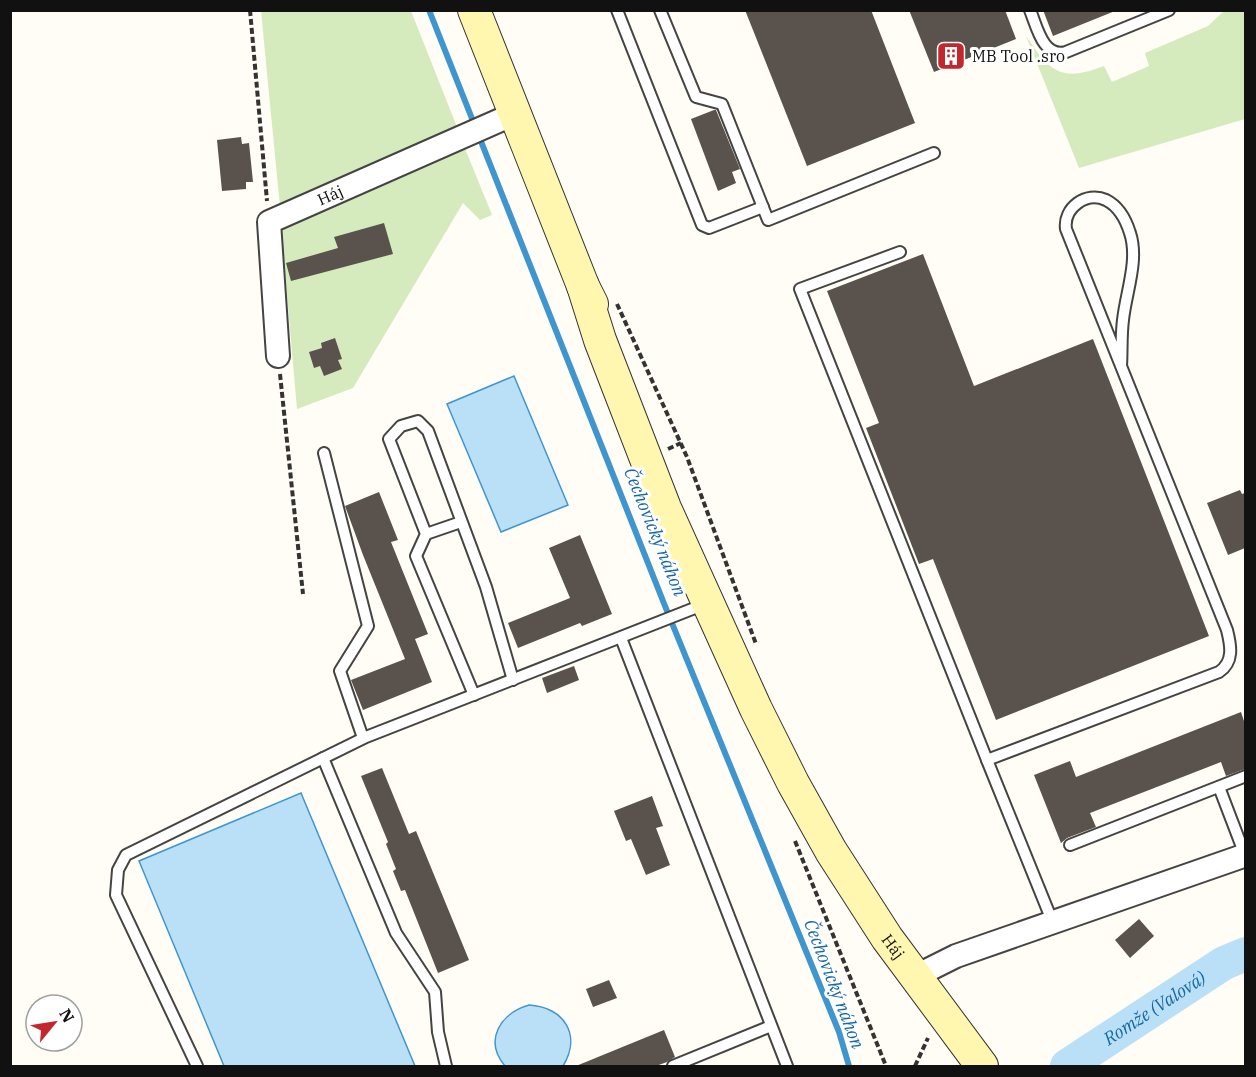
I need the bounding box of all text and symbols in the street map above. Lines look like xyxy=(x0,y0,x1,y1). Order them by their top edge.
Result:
building icon: MB Tool .sro xyxy=(935,40,967,72)
place label: MB Tool .sro xyxy=(972,46,1065,66)
street label: Háj xyxy=(314,181,346,210)
water label: Čechovický náhon xyxy=(619,464,693,600)
water label: Čechovický náhon xyxy=(799,915,871,1053)
street label: Háj xyxy=(877,930,909,963)
water label: Romže (Valová) xyxy=(1098,966,1210,1050)
north arrow xyxy=(24,993,84,1053)
text: N xyxy=(55,1005,79,1026)

